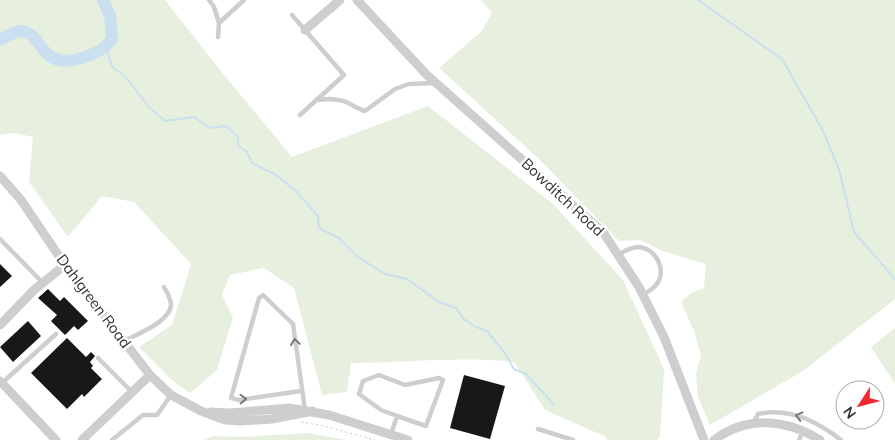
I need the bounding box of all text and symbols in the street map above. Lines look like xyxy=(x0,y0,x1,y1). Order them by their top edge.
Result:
street label: Bowditch Road xyxy=(518,154,608,240)
street label: Dahlgreen Road xyxy=(52,250,136,352)
one-way arrow xyxy=(290,338,301,346)
north arrow xyxy=(835,380,885,430)
one-way arrow xyxy=(239,393,247,404)
text: N xyxy=(839,403,860,422)
one-way arrow xyxy=(795,411,803,422)

